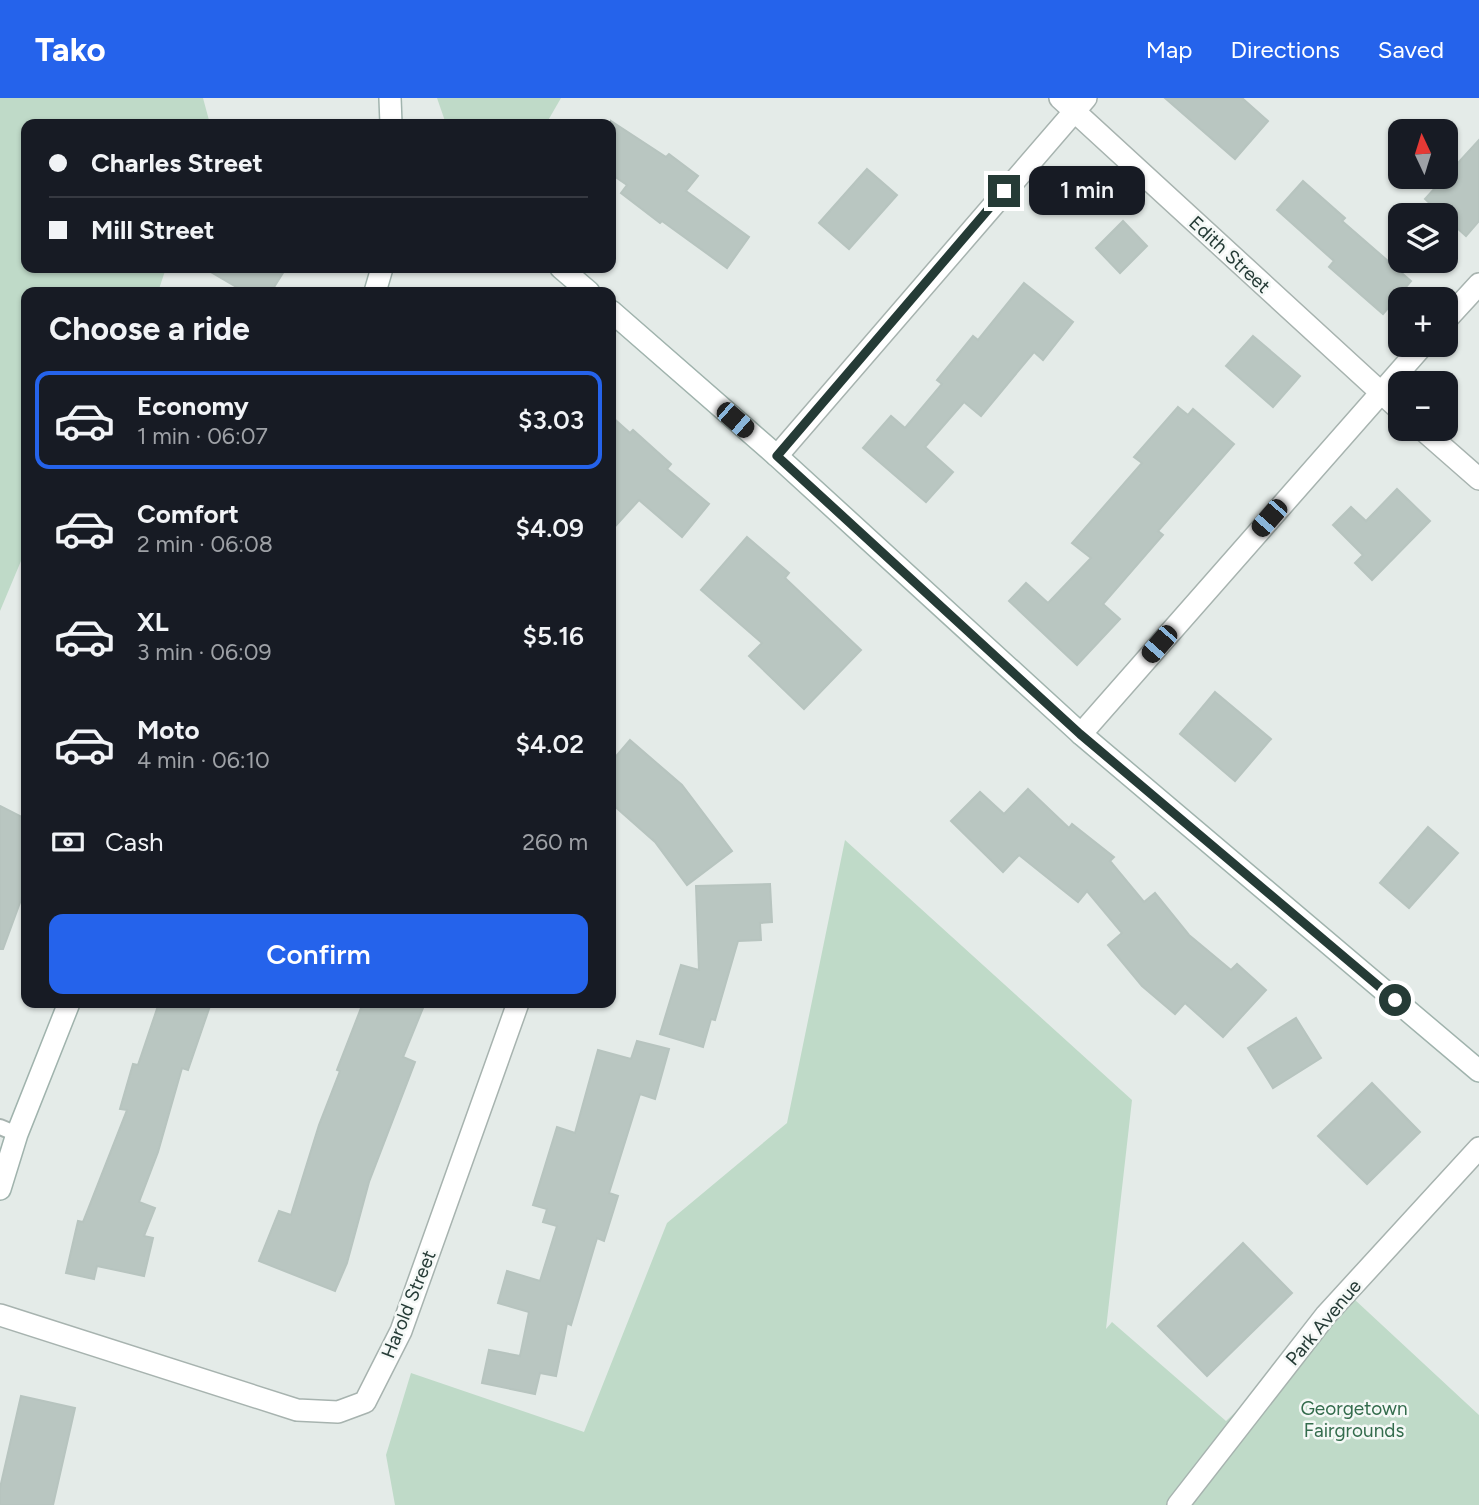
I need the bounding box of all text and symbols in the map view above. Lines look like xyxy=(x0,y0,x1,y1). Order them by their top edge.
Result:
text: Tako xyxy=(35,30,106,69)
text: Map xyxy=(1146,35,1192,64)
text: Directions xyxy=(1230,35,1340,64)
text: Saved xyxy=(1378,35,1444,64)
north arrow xyxy=(1388,119,1458,189)
map controls xyxy=(1388,119,1458,441)
text: Charles Street xyxy=(91,147,263,179)
callout: 1 min xyxy=(1028,166,1144,216)
route end xyxy=(988,175,1020,207)
text: 1 min xyxy=(1060,176,1114,204)
button: layers xyxy=(1388,203,1458,273)
street label: Edith Street xyxy=(1184,211,1275,298)
text: Mill Street xyxy=(91,214,214,246)
button: + xyxy=(1388,287,1458,357)
text: Choose a ride xyxy=(49,310,250,348)
button: − xyxy=(1388,371,1458,441)
icon: car xyxy=(53,389,116,452)
text: Economy xyxy=(137,390,249,422)
car xyxy=(713,398,758,442)
text: $3.03 xyxy=(518,404,584,436)
text: 1 min · 06:07 xyxy=(137,422,268,450)
car xyxy=(1248,495,1291,541)
icon: car xyxy=(53,497,116,560)
text: Comfort xyxy=(137,498,239,530)
text: $4.09 xyxy=(515,512,584,544)
text: 2 min · 06:08 xyxy=(137,530,273,558)
icon: car xyxy=(53,605,116,668)
text: XL xyxy=(137,606,169,638)
text: $5.16 xyxy=(523,620,584,652)
car xyxy=(1138,621,1181,667)
text: 3 min · 06:09 xyxy=(137,638,271,666)
icon: car xyxy=(53,713,116,776)
text: Moto xyxy=(137,714,200,746)
text: $4.02 xyxy=(516,728,584,760)
text: 4 min · 06:10 xyxy=(137,746,270,774)
icon: cash xyxy=(49,823,87,861)
text: Cash xyxy=(105,826,164,858)
text: 260 m xyxy=(522,828,588,856)
button: Confirm xyxy=(49,914,588,994)
route start xyxy=(1379,984,1411,1016)
street label: Harold Street xyxy=(376,1247,441,1362)
street label: Park Avenue xyxy=(1281,1275,1366,1370)
park label: Georgetown Fairgrounds xyxy=(1300,1397,1408,1442)

